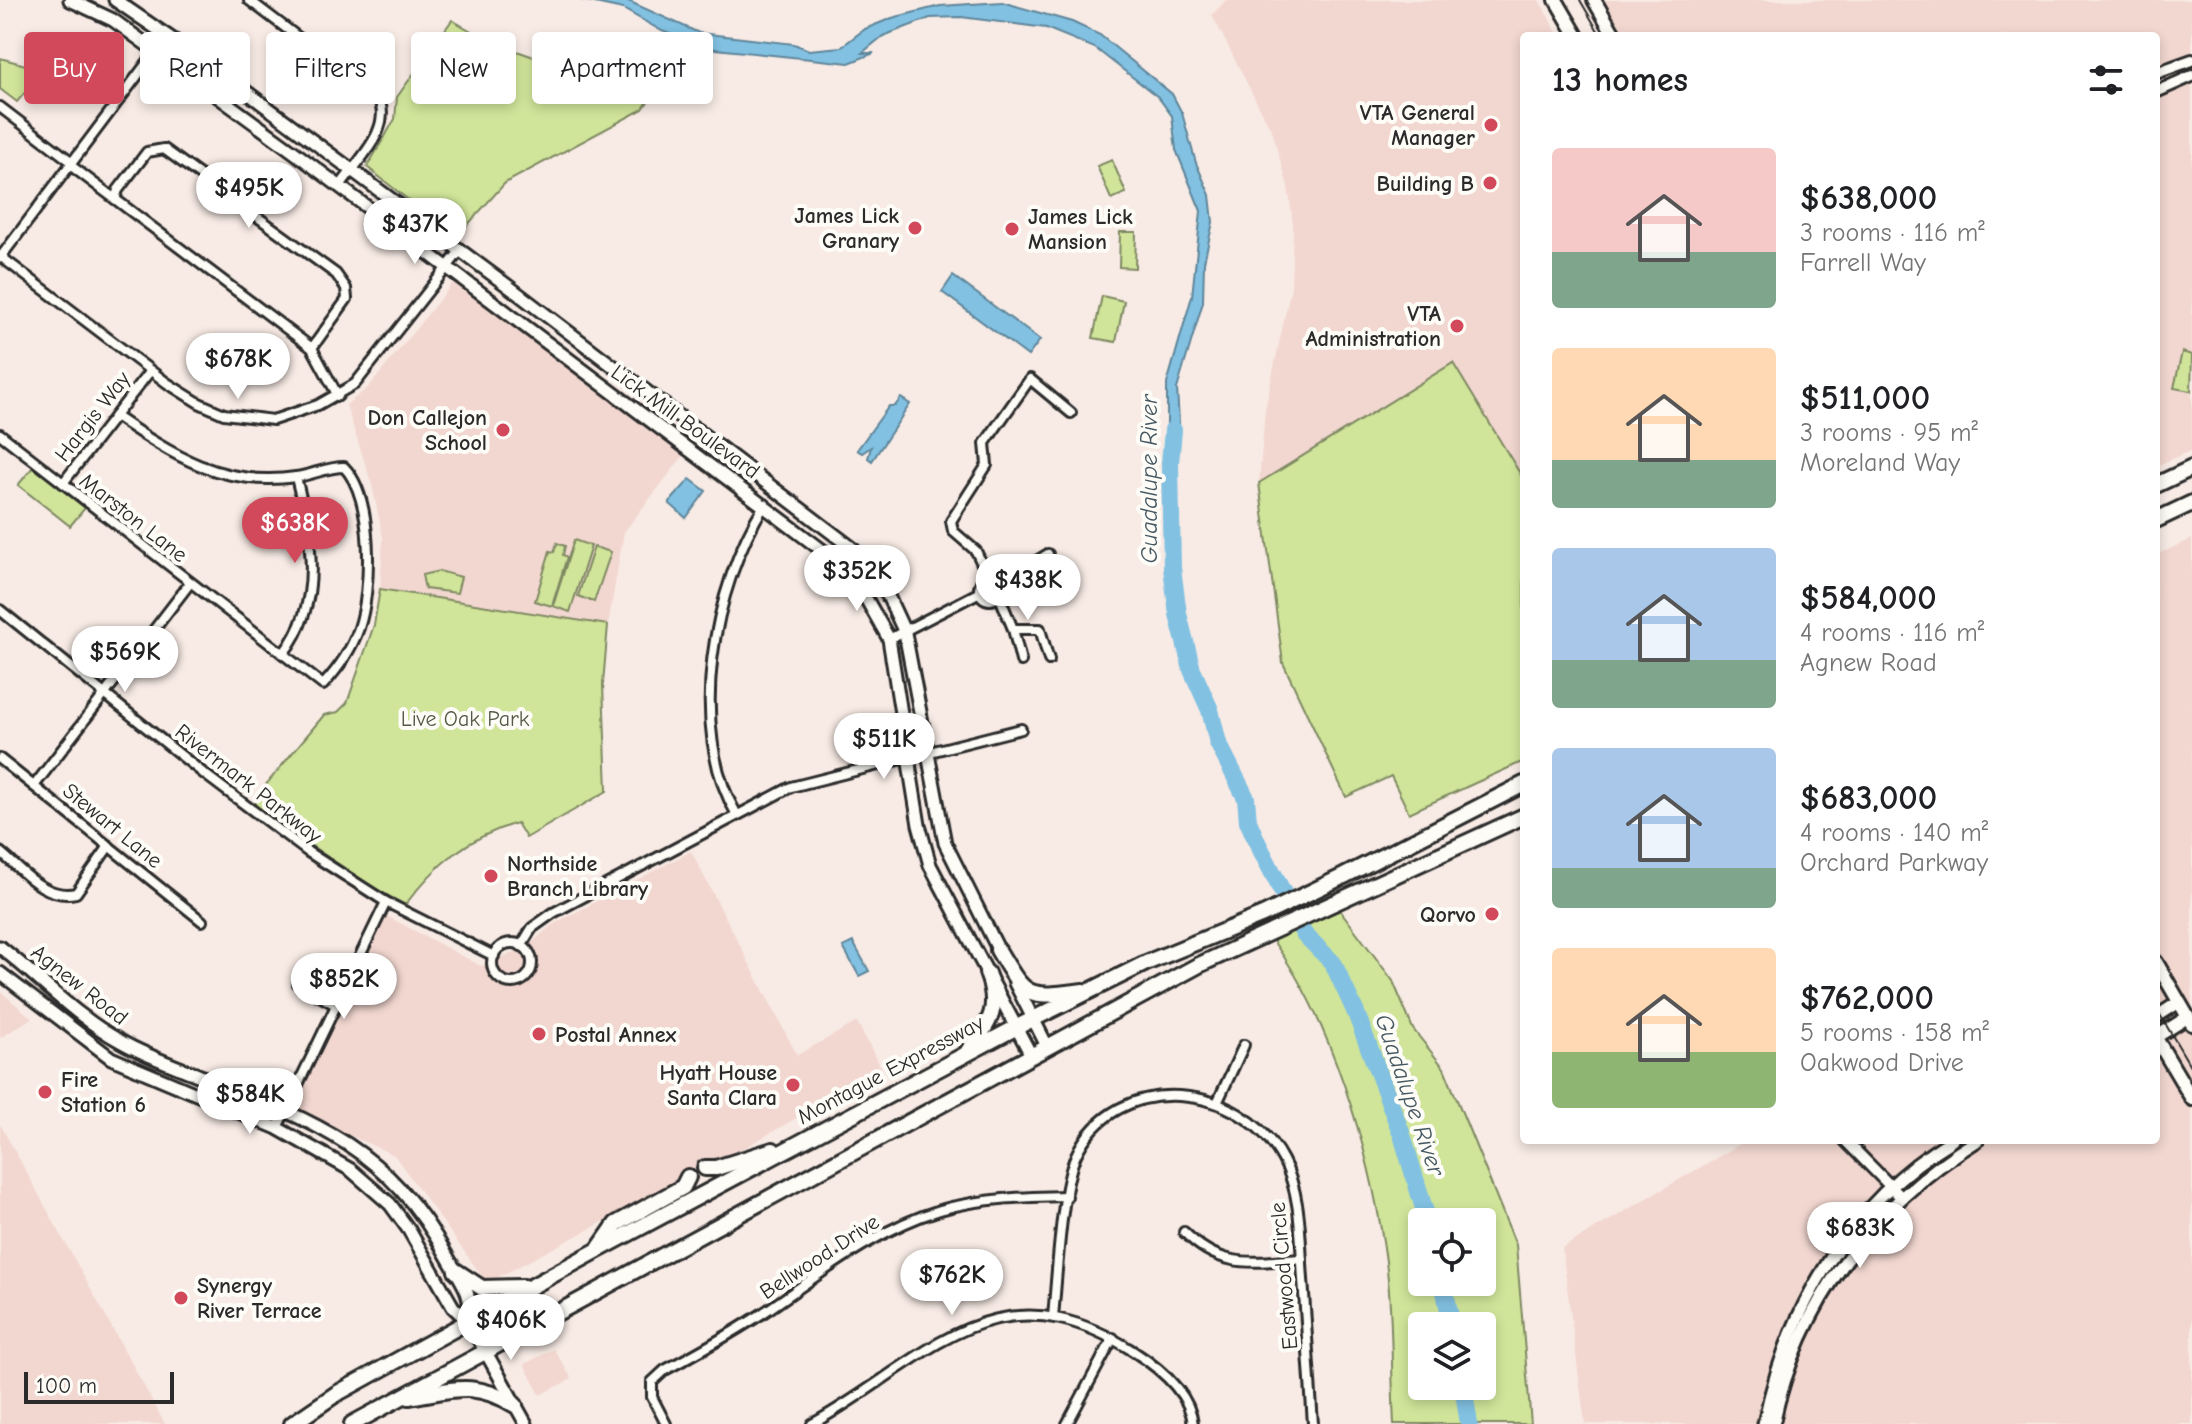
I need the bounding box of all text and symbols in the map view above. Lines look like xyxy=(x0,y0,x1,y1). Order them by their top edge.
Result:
chip: Buy xyxy=(24,32,124,104)
chip: Rent xyxy=(140,32,250,104)
chip: Filters xyxy=(266,32,395,104)
chip: New xyxy=(411,32,516,104)
chip: Apartment xyxy=(532,32,713,104)
icon: filters xyxy=(2084,58,2128,102)
text: 13 homes xyxy=(1552,60,1688,100)
place label: VTA General Manager xyxy=(1360,100,1475,151)
marker: VTA General Manager xyxy=(1482,116,1500,134)
pin: $495K xyxy=(193,162,305,230)
place label: Building B xyxy=(1377,171,1474,197)
text: $495K xyxy=(214,173,284,203)
marker: Building B xyxy=(1481,174,1499,192)
text: $638,000 xyxy=(1800,178,1937,218)
icon: home xyxy=(1616,180,1712,276)
pin: $437K xyxy=(359,198,471,266)
place label: James Lick Granary xyxy=(794,203,900,254)
place label: James Lick Mansion xyxy=(1028,204,1133,255)
text: $437K xyxy=(381,209,449,239)
text: 3 rooms · 116 m² xyxy=(1800,218,1985,248)
marker: James Lick Granary xyxy=(906,219,924,237)
marker: James Lick Mansion xyxy=(1003,220,1021,238)
text: Farrell Way xyxy=(1800,248,1926,278)
place label: VTA Administration xyxy=(1305,301,1441,352)
marker: VTA Administration xyxy=(1448,317,1466,335)
pin: $678K xyxy=(182,333,294,401)
text: $678K xyxy=(204,344,272,374)
street label: Lick Mill Boulevard xyxy=(606,359,765,484)
street label: Hargis Way xyxy=(50,366,136,467)
text: $511,000 xyxy=(1800,378,1930,418)
icon: home xyxy=(1616,380,1712,476)
water label: Guadalupe River xyxy=(1135,393,1163,564)
place label: Don Callejon School xyxy=(367,405,487,456)
text: 3 rooms · 95 m² xyxy=(1800,418,1978,448)
marker: Don Callejon School xyxy=(494,421,512,439)
text: Moreland Way xyxy=(1800,448,1960,478)
street label: Marston Lane xyxy=(74,468,192,568)
pin: $638K xyxy=(239,497,351,565)
text: $638K xyxy=(260,508,330,538)
pin: $352K xyxy=(801,545,913,613)
pin: $438K xyxy=(972,554,1084,622)
text: $352K xyxy=(822,556,892,586)
text: $438K xyxy=(994,565,1062,595)
text: $584,000 xyxy=(1800,578,1937,618)
icon: home xyxy=(1616,580,1712,676)
text: 4 rooms · 116 m² xyxy=(1800,618,1984,648)
pin: $569K xyxy=(69,626,181,694)
text: $569K xyxy=(89,637,161,667)
text: Agnew Road xyxy=(1800,648,1937,678)
park label: Live Oak Park xyxy=(401,706,530,732)
pin: $511K xyxy=(828,713,940,781)
street label: Rivermark Parkway xyxy=(170,718,327,849)
text: $511K xyxy=(852,724,916,754)
street label: Stewart Lane xyxy=(57,778,167,874)
text: $683,000 xyxy=(1800,778,1937,818)
icon: home xyxy=(1616,780,1712,876)
text: 4 rooms · 140 m² xyxy=(1800,818,1988,848)
text: Orchard Parkway xyxy=(1800,848,1988,878)
place label: Northside Branch Library xyxy=(507,851,649,902)
marker: Northside Branch Library xyxy=(482,867,500,885)
place label: Qorvo xyxy=(1420,902,1476,928)
marker: Qorvo xyxy=(1483,905,1501,923)
street label: Agnew Road xyxy=(26,939,133,1031)
pin: $852K xyxy=(288,953,400,1021)
text: $852K xyxy=(309,964,379,994)
text: $762,000 xyxy=(1800,978,1934,1018)
icon: home xyxy=(1616,980,1712,1076)
street label: Montague Expressway xyxy=(793,1010,988,1130)
water label: Guadalupe River xyxy=(1369,1010,1451,1181)
text: 5 rooms · 158 m² xyxy=(1800,1018,1989,1048)
place label: Postal Annex xyxy=(555,1022,677,1048)
marker: Postal Annex xyxy=(530,1025,548,1043)
text: Oakwood Drive xyxy=(1800,1048,1964,1078)
place label: Hyatt House Santa Clara xyxy=(660,1060,777,1111)
place label: Fire Station 6 xyxy=(61,1067,146,1118)
pin: $584K xyxy=(194,1068,306,1136)
marker: Hyatt House Santa Clara xyxy=(784,1076,802,1094)
text: $584K xyxy=(215,1079,285,1109)
marker: Fire Station 6 xyxy=(36,1083,54,1101)
street label: Eastwood Circle xyxy=(1265,1201,1303,1351)
pin: $683K xyxy=(1804,1202,1916,1270)
map controls xyxy=(1408,1208,1496,1400)
button: locate xyxy=(1408,1208,1496,1296)
street label: Bellwood Drive xyxy=(755,1209,884,1305)
text: $683K xyxy=(1825,1213,1895,1243)
pin: $762K xyxy=(896,1249,1008,1317)
text: $762K xyxy=(918,1260,986,1290)
place label: Synergy River Terrace xyxy=(197,1273,322,1324)
marker: Synergy River Terrace xyxy=(172,1289,190,1307)
pin: $406K xyxy=(455,1294,567,1362)
text: $406K xyxy=(476,1305,546,1335)
button: layers xyxy=(1408,1312,1496,1400)
scale bar xyxy=(24,1368,174,1404)
text: 100 m xyxy=(36,1373,97,1399)

